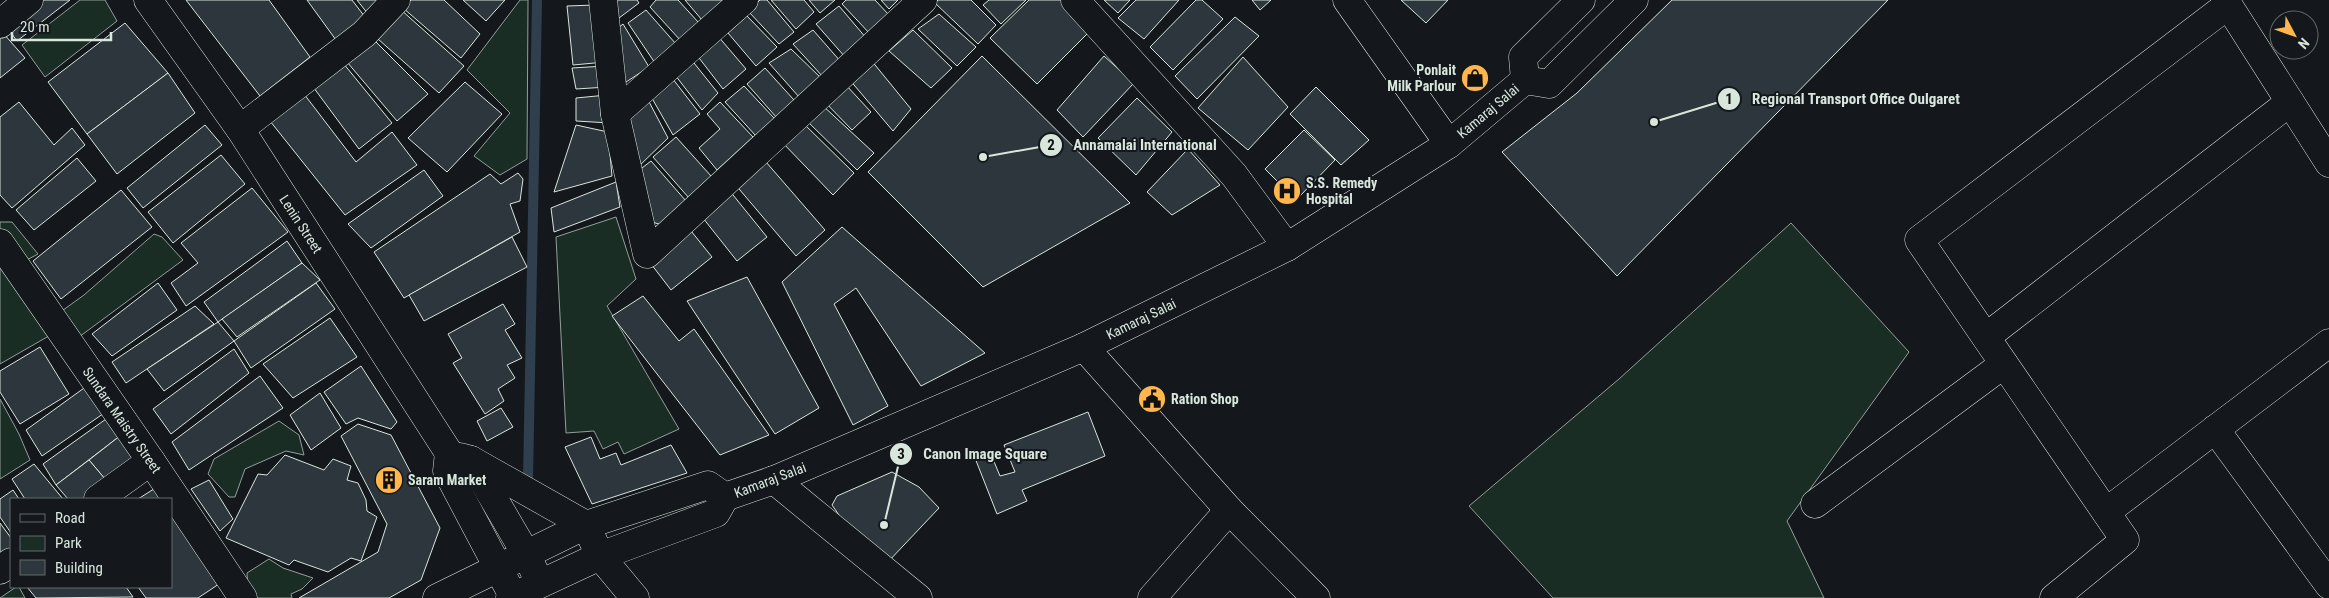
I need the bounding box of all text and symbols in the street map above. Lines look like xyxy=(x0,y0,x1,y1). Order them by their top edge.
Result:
scale bar xyxy=(12,10,111,42)
north arrow xyxy=(2269,10,2319,60)
text: 20 m xyxy=(20,18,50,36)
text: N xyxy=(2295,35,2313,52)
place label: Ponlait Milk Parlour xyxy=(1387,62,1456,94)
shop icon: Ponlait Milk Parlour xyxy=(1460,63,1490,93)
street label: Kamaraj Salai xyxy=(1454,81,1522,141)
callout: Regional Transport Office Oulgaret xyxy=(1717,84,1970,114)
text: 1 xyxy=(1725,90,1733,108)
text: Regional Transport Office Oulgaret xyxy=(1752,90,1960,108)
callout: Annamalai International xyxy=(1038,130,1227,160)
text: 2 xyxy=(1047,136,1055,154)
text: Annamalai International xyxy=(1073,136,1217,154)
place label: S.S. Remedy Hospital xyxy=(1306,175,1378,207)
hospital icon: S.S. Remedy Hospital xyxy=(1272,176,1302,206)
street label: Lenin Street xyxy=(276,192,326,256)
street label: Kamaraj Salai xyxy=(1103,295,1179,343)
street label: Sundara Maistry Street xyxy=(79,364,165,476)
public building icon: Ration Shop xyxy=(1137,384,1167,414)
place label: Ration Shop xyxy=(1171,391,1239,407)
callout: Canon Image Square xyxy=(889,439,1057,469)
text: 3 xyxy=(897,445,905,463)
text: Canon Image Square xyxy=(923,445,1047,463)
street label: Kamaraj Salai xyxy=(732,459,808,501)
building icon: Saram Market xyxy=(374,465,404,495)
place label: Saram Market xyxy=(408,472,486,488)
legend xyxy=(10,498,172,588)
text: Road xyxy=(55,509,85,527)
text: Park xyxy=(55,534,82,552)
text: Building xyxy=(55,559,103,577)

